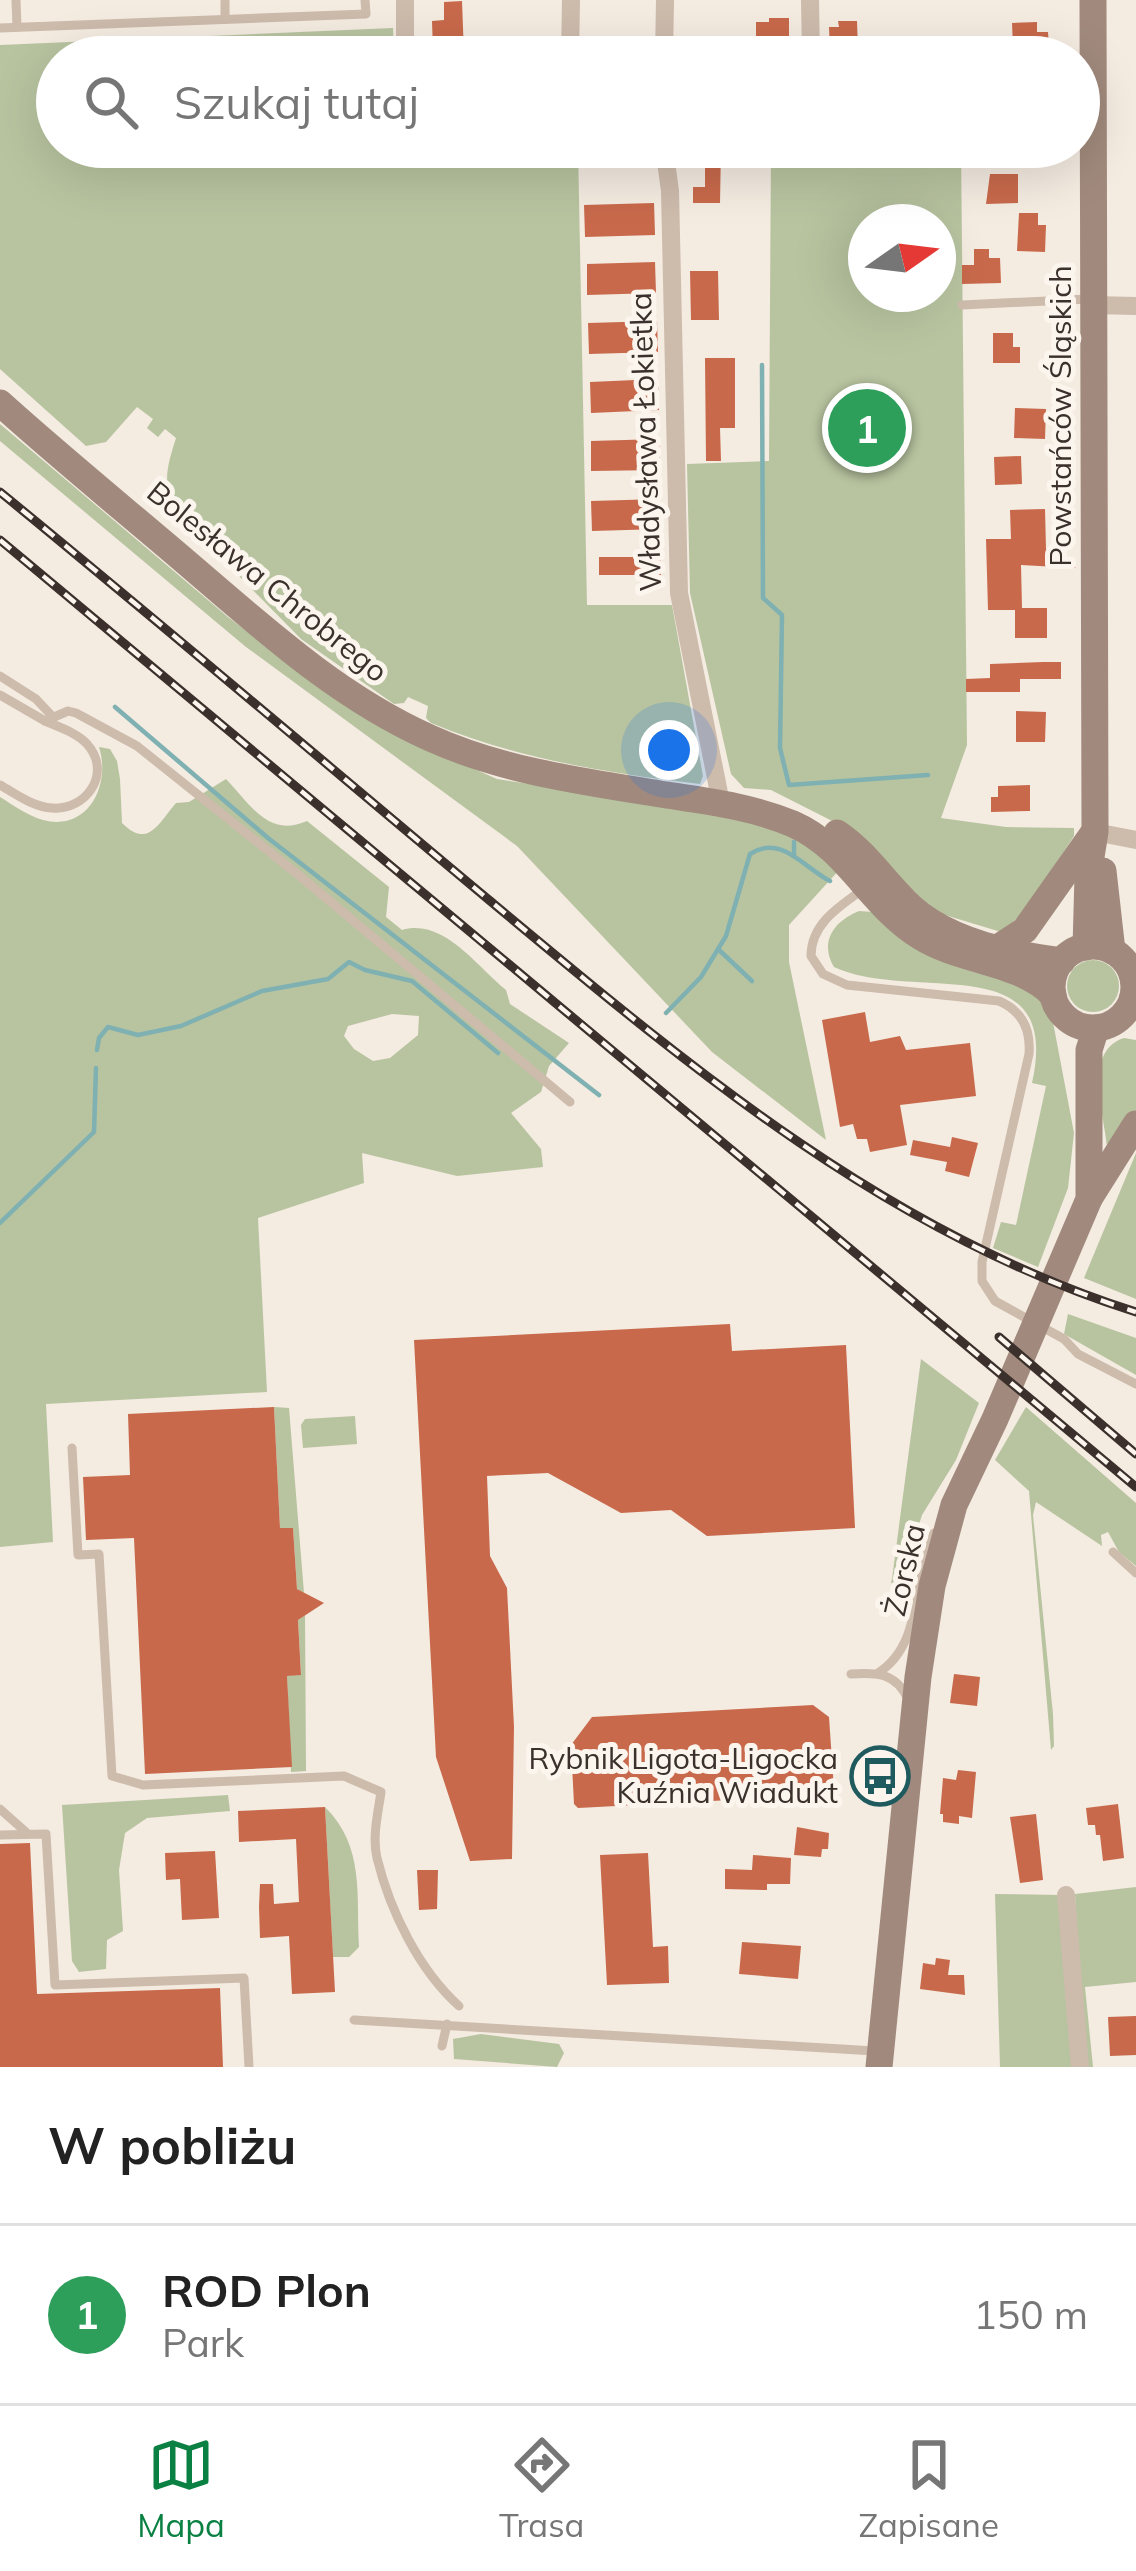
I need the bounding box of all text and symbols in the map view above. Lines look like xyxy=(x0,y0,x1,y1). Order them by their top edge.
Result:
search box xyxy=(36,36,1100,168)
icon: search xyxy=(78,69,144,135)
text: Szukaj tutaj xyxy=(174,74,419,130)
north arrow xyxy=(848,204,956,312)
street label: Powstańców Śląskich xyxy=(1041,265,1079,567)
street label: Władysława Łokietka xyxy=(621,292,669,592)
pin: 1 xyxy=(828,383,906,473)
street label: Bolesława Chrobrego xyxy=(140,472,396,690)
your location xyxy=(639,720,699,780)
street label: Żorska xyxy=(875,1520,933,1620)
place label: Rybnik Ligota-Ligocka Kuźnia Wiadukt xyxy=(529,1739,838,1811)
bus stop icon: Rybnik Ligota-Ligocka Kuźnia Wiadukt xyxy=(849,1745,911,1807)
text: W pobliżu xyxy=(48,2113,296,2177)
text: ROD Plon xyxy=(162,2262,371,2318)
text: 1 xyxy=(75,2290,99,2339)
text: 150 m xyxy=(973,2290,1088,2339)
text: Park xyxy=(162,2318,244,2367)
tab: Mapa xyxy=(137,2432,225,2545)
tab: Trasa xyxy=(499,2432,584,2545)
tab: Zapisane xyxy=(859,2432,999,2545)

